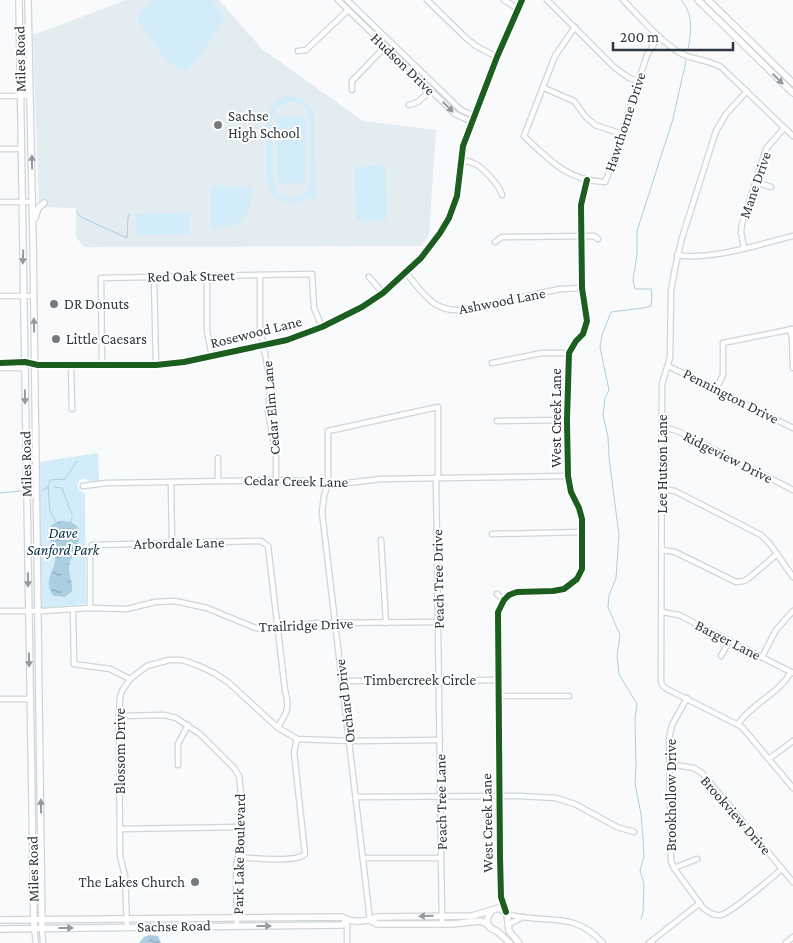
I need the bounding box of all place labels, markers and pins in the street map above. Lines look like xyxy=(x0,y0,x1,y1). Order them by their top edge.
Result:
place label: Sachse High School xyxy=(228,108,300,142)
marker: Sachse High School xyxy=(212,119,224,131)
place label: DR Donuts xyxy=(64,296,129,312)
marker: DR Donuts xyxy=(48,298,60,310)
place label: Little Caesars xyxy=(66,331,147,347)
marker: Little Caesars xyxy=(50,333,62,345)
place label: The Lakes Church xyxy=(79,874,185,890)
marker: The Lakes Church xyxy=(189,876,201,888)

